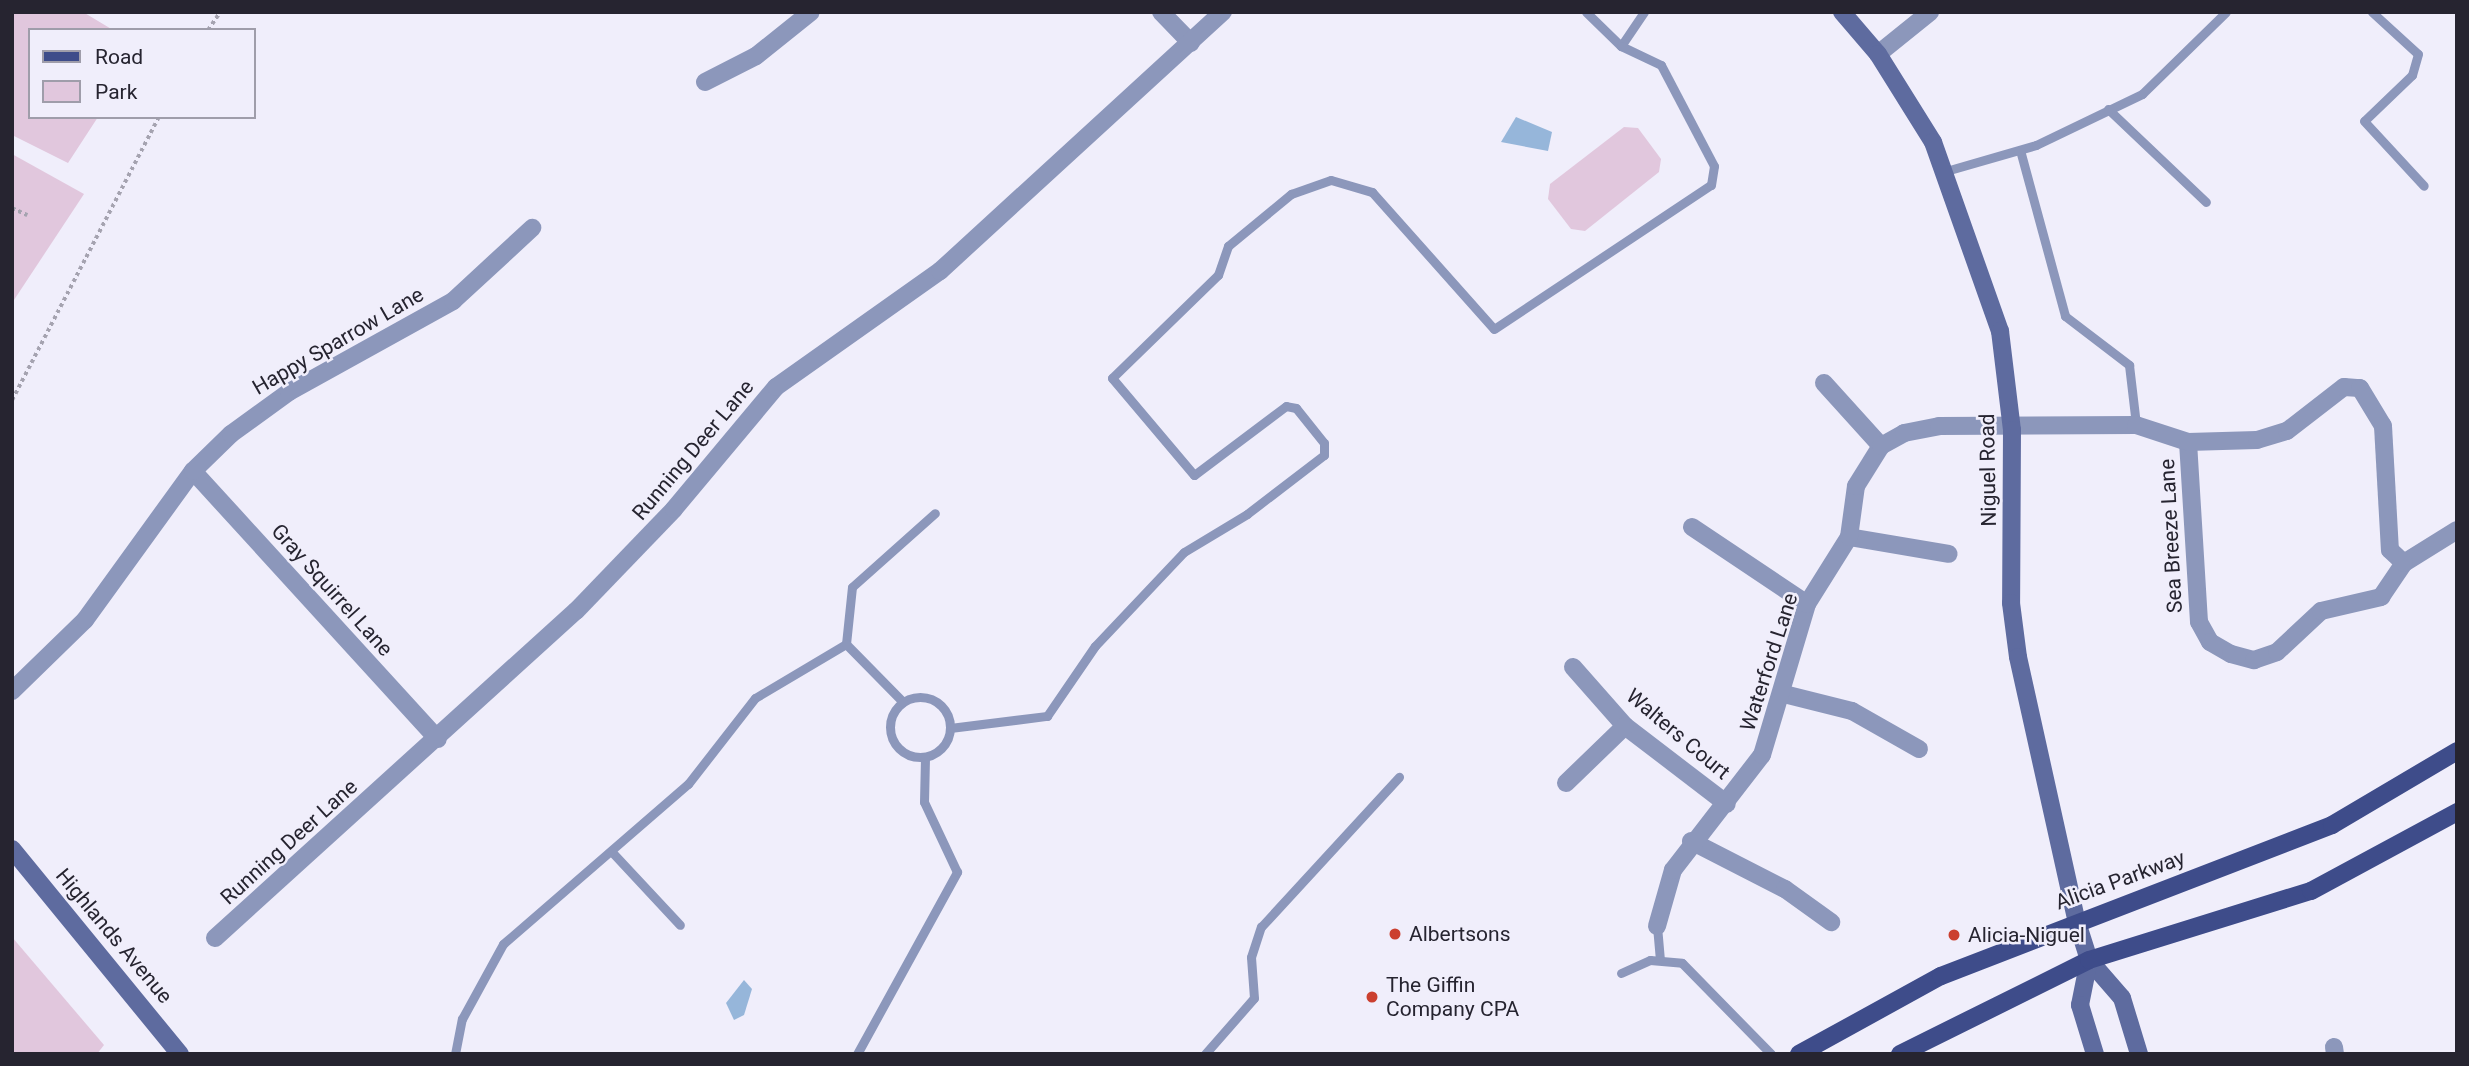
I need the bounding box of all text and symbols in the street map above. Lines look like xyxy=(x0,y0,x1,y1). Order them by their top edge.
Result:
legend xyxy=(28,28,256,119)
text: Road xyxy=(95,45,143,69)
text: Park xyxy=(95,80,137,104)
street label: Happy Sparrow Lane xyxy=(248,282,428,400)
street label: Running Deer Lane xyxy=(627,375,759,525)
street label: Niguel Road xyxy=(1974,413,2002,527)
street label: Sea Breeze Lane xyxy=(2154,458,2188,614)
street label: Gray Squirrel Lane xyxy=(266,519,398,661)
street label: Waterford Lane xyxy=(1735,590,1803,734)
street label: Walters Court xyxy=(1621,683,1735,785)
street label: Running Deer Lane xyxy=(215,774,363,910)
street label: Alicia Parkway xyxy=(2052,845,2188,915)
street label: Highlands Avenue xyxy=(50,864,178,1008)
place label: Albertsons xyxy=(1409,921,1510,947)
place label: Alicia-Niguel xyxy=(1968,922,2085,948)
marker: Albertsons xyxy=(1387,926,1403,942)
marker: Alicia-Niguel xyxy=(1946,927,1962,943)
place label: The Giffin Company CPA xyxy=(1386,972,1519,1022)
marker: The Giffin Company CPA xyxy=(1364,989,1380,1005)

